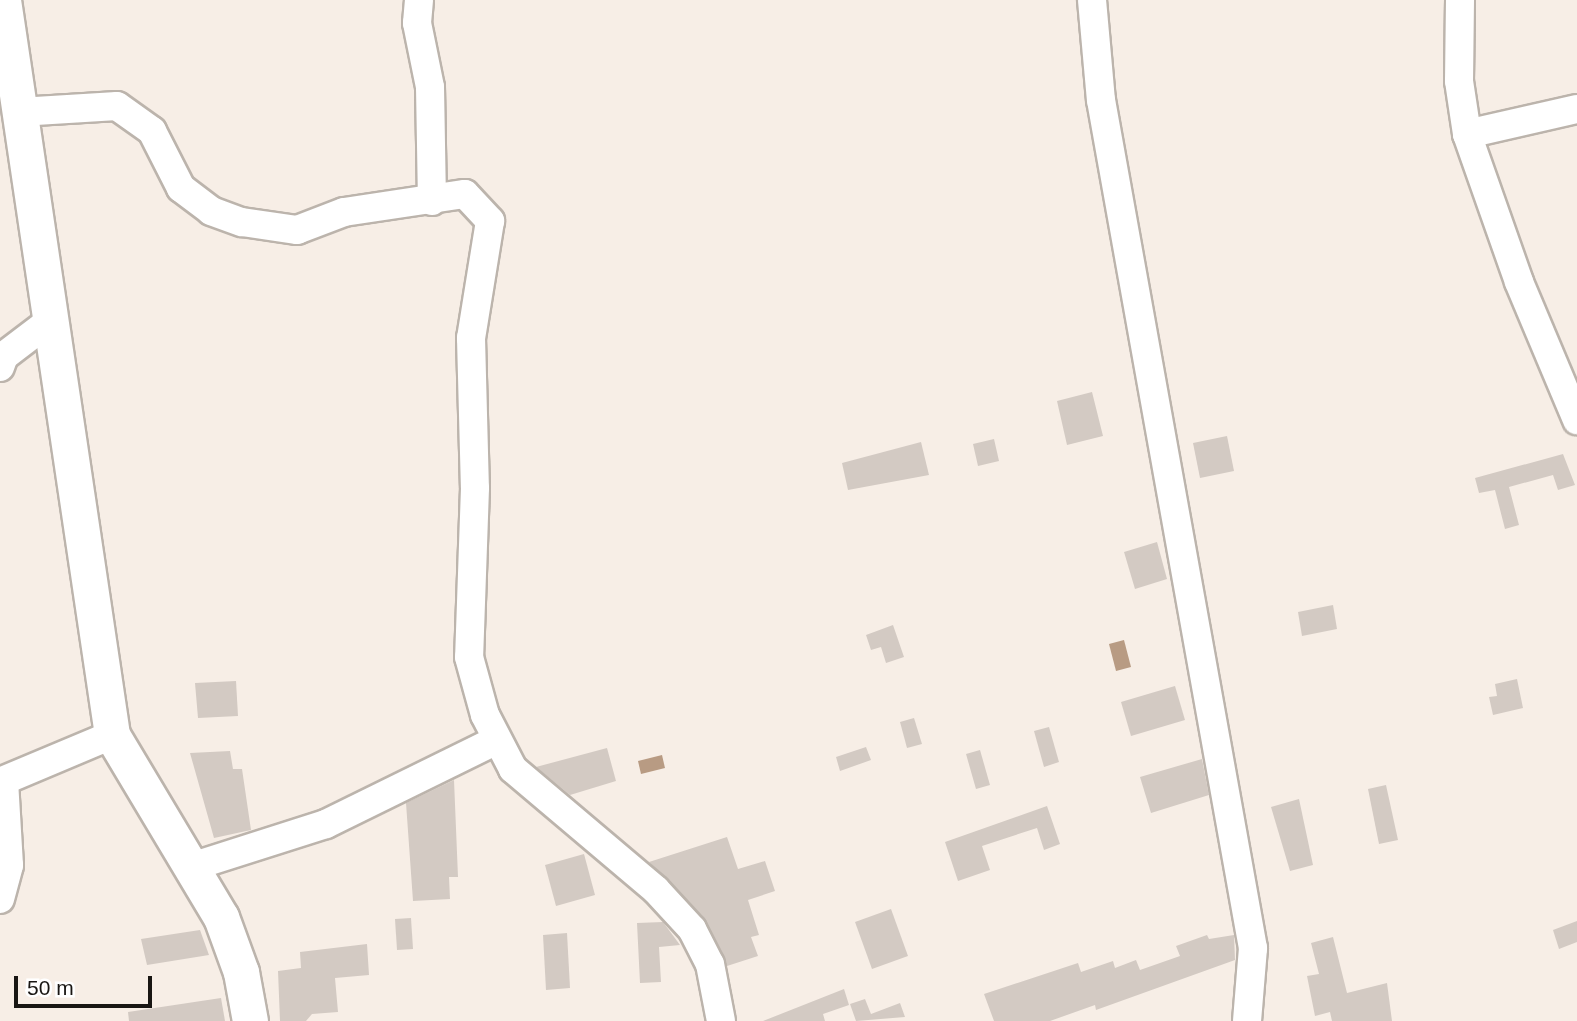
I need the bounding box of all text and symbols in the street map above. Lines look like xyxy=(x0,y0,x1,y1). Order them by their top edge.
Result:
scale bar xyxy=(18,962,156,1006)
text: 50 m xyxy=(27,976,74,999)

